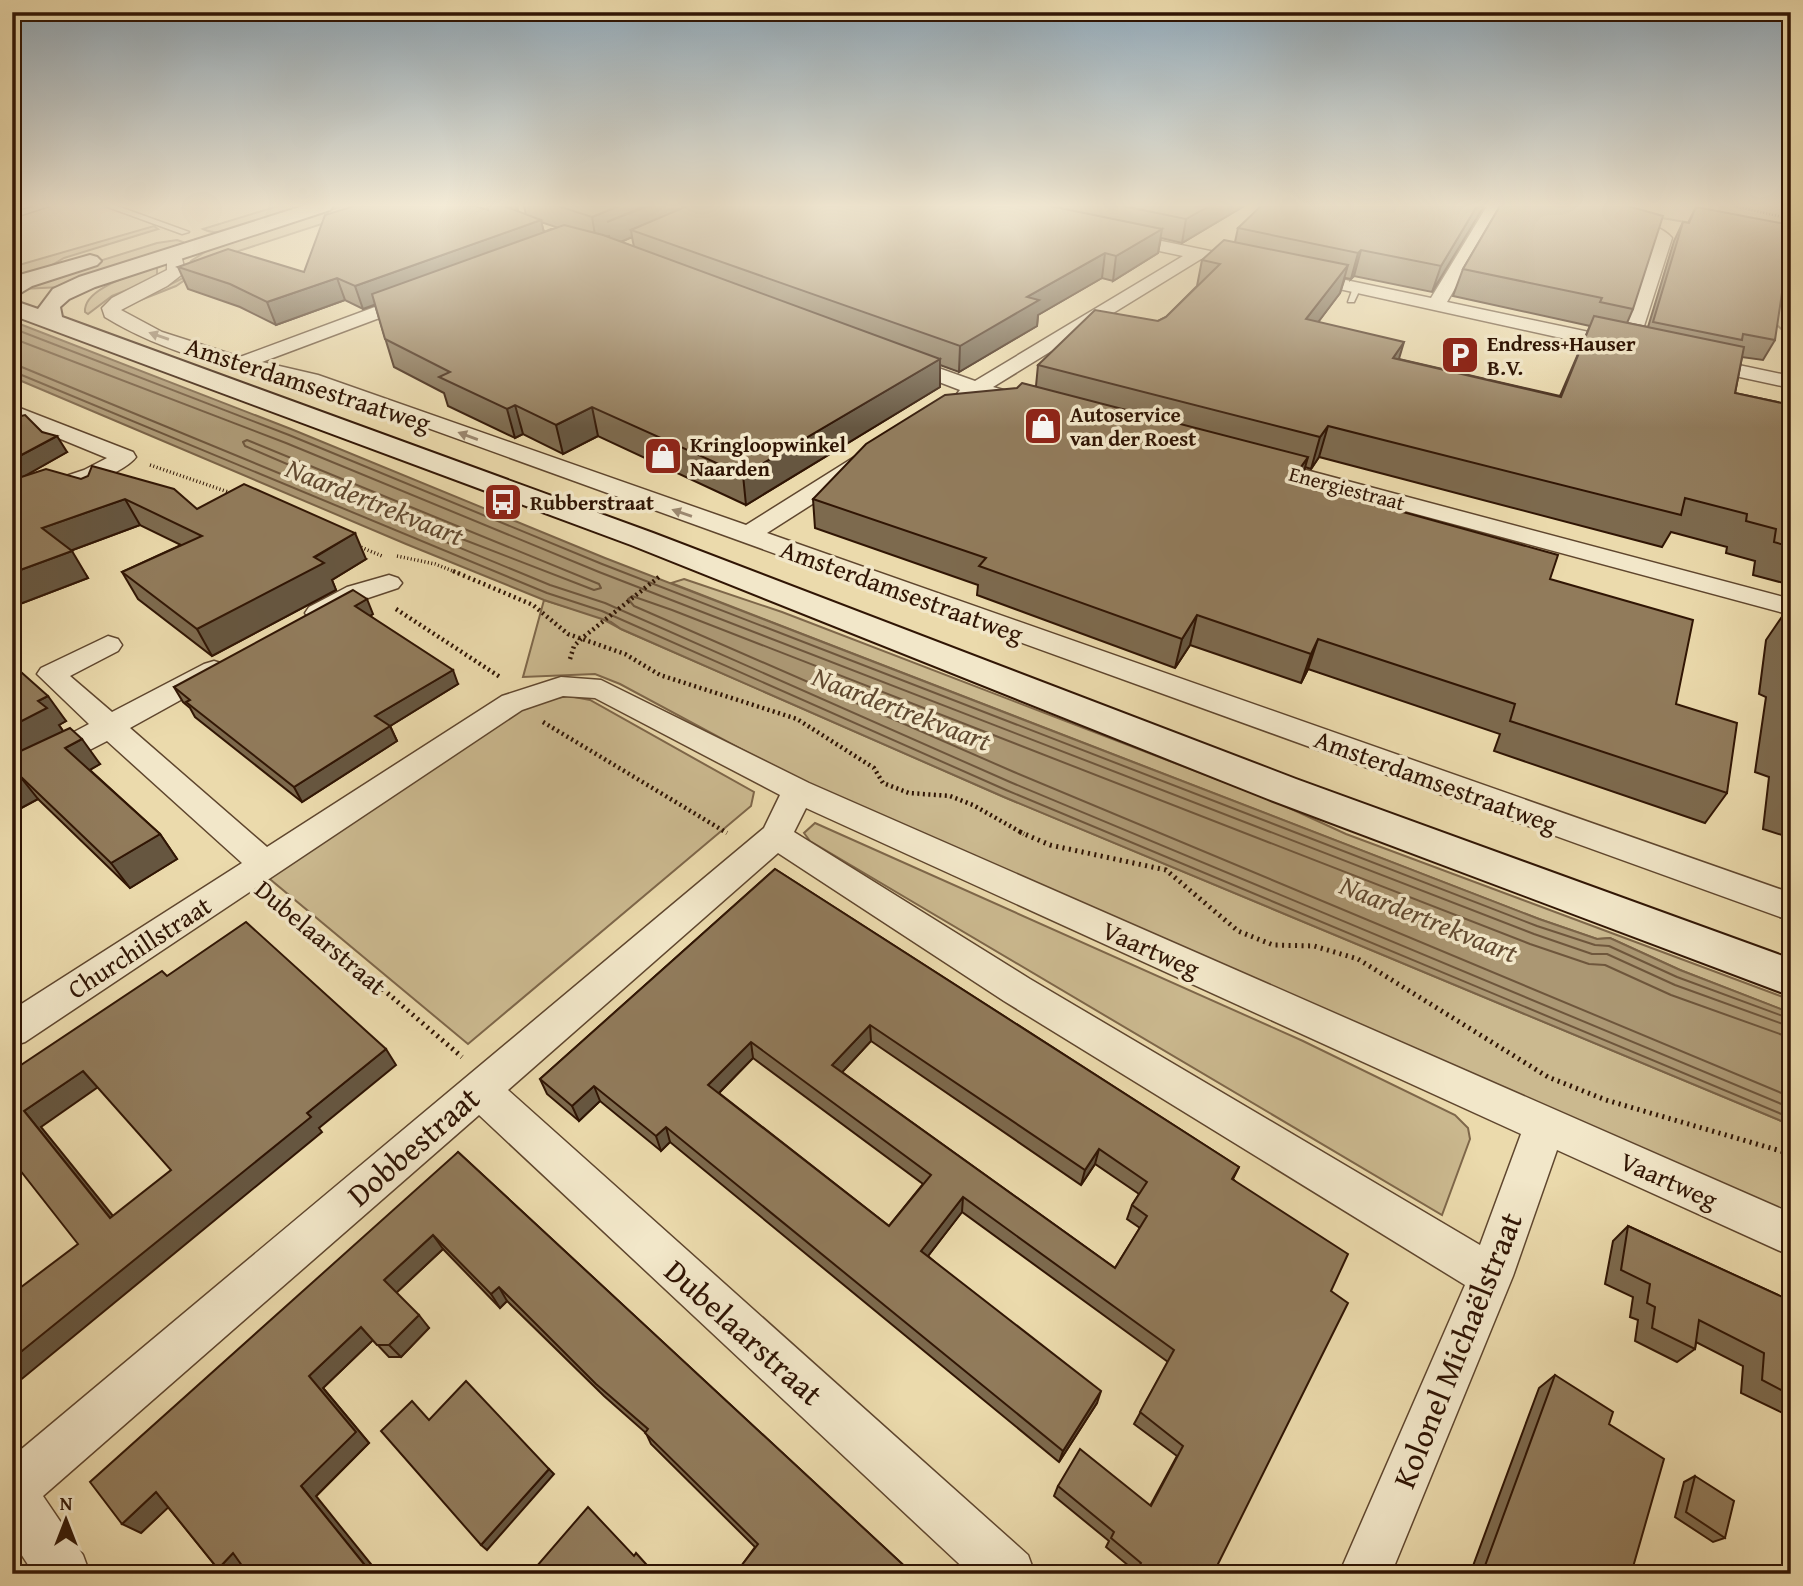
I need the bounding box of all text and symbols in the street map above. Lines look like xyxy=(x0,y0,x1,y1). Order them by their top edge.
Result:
street label: Amsterdamsestraatweg xyxy=(180,326,436,442)
place label: Endress+Hauser B.V. xyxy=(1487,328,1636,383)
one-way arrow xyxy=(148,330,169,341)
parking icon: Endress+Hauser B.V. xyxy=(1439,334,1481,376)
place label: Autoservice van der Roest xyxy=(1070,399,1196,454)
shop icon: Autoservice van der Roest xyxy=(1022,405,1064,447)
place label: Kringloopwinkel Naarden xyxy=(690,429,847,484)
one-way arrow xyxy=(457,430,478,441)
shop icon: Kringloopwinkel Naarden xyxy=(642,435,684,477)
water label: Naardertrekvaart xyxy=(279,446,471,556)
street label: Energiestraat xyxy=(1286,458,1409,518)
bus stop icon: Rubberstraat xyxy=(482,481,524,523)
place label: Rubberstraat xyxy=(530,487,654,518)
one-way arrow xyxy=(671,508,692,519)
street label: Amsterdamsestraatweg xyxy=(775,529,1029,653)
water label: Naardertrekvaart xyxy=(806,655,998,761)
street label: Amsterdamsestraatweg xyxy=(1309,719,1563,843)
water label: Naardertrekvaart xyxy=(1333,863,1525,973)
street label: Dubelaarstraat xyxy=(246,870,396,1004)
street label: Churchillstraat xyxy=(59,886,219,1008)
street label: Vaartweg xyxy=(1096,910,1206,988)
street label: Dobbestraat xyxy=(336,1075,490,1217)
street label: Vaartweg xyxy=(1614,1141,1724,1219)
street label: Kolonel Michaëlstraat xyxy=(1380,1205,1534,1495)
street label: Dubelaarstraat xyxy=(654,1248,834,1416)
north arrow xyxy=(32,1484,102,1554)
text: N xyxy=(60,1489,73,1517)

